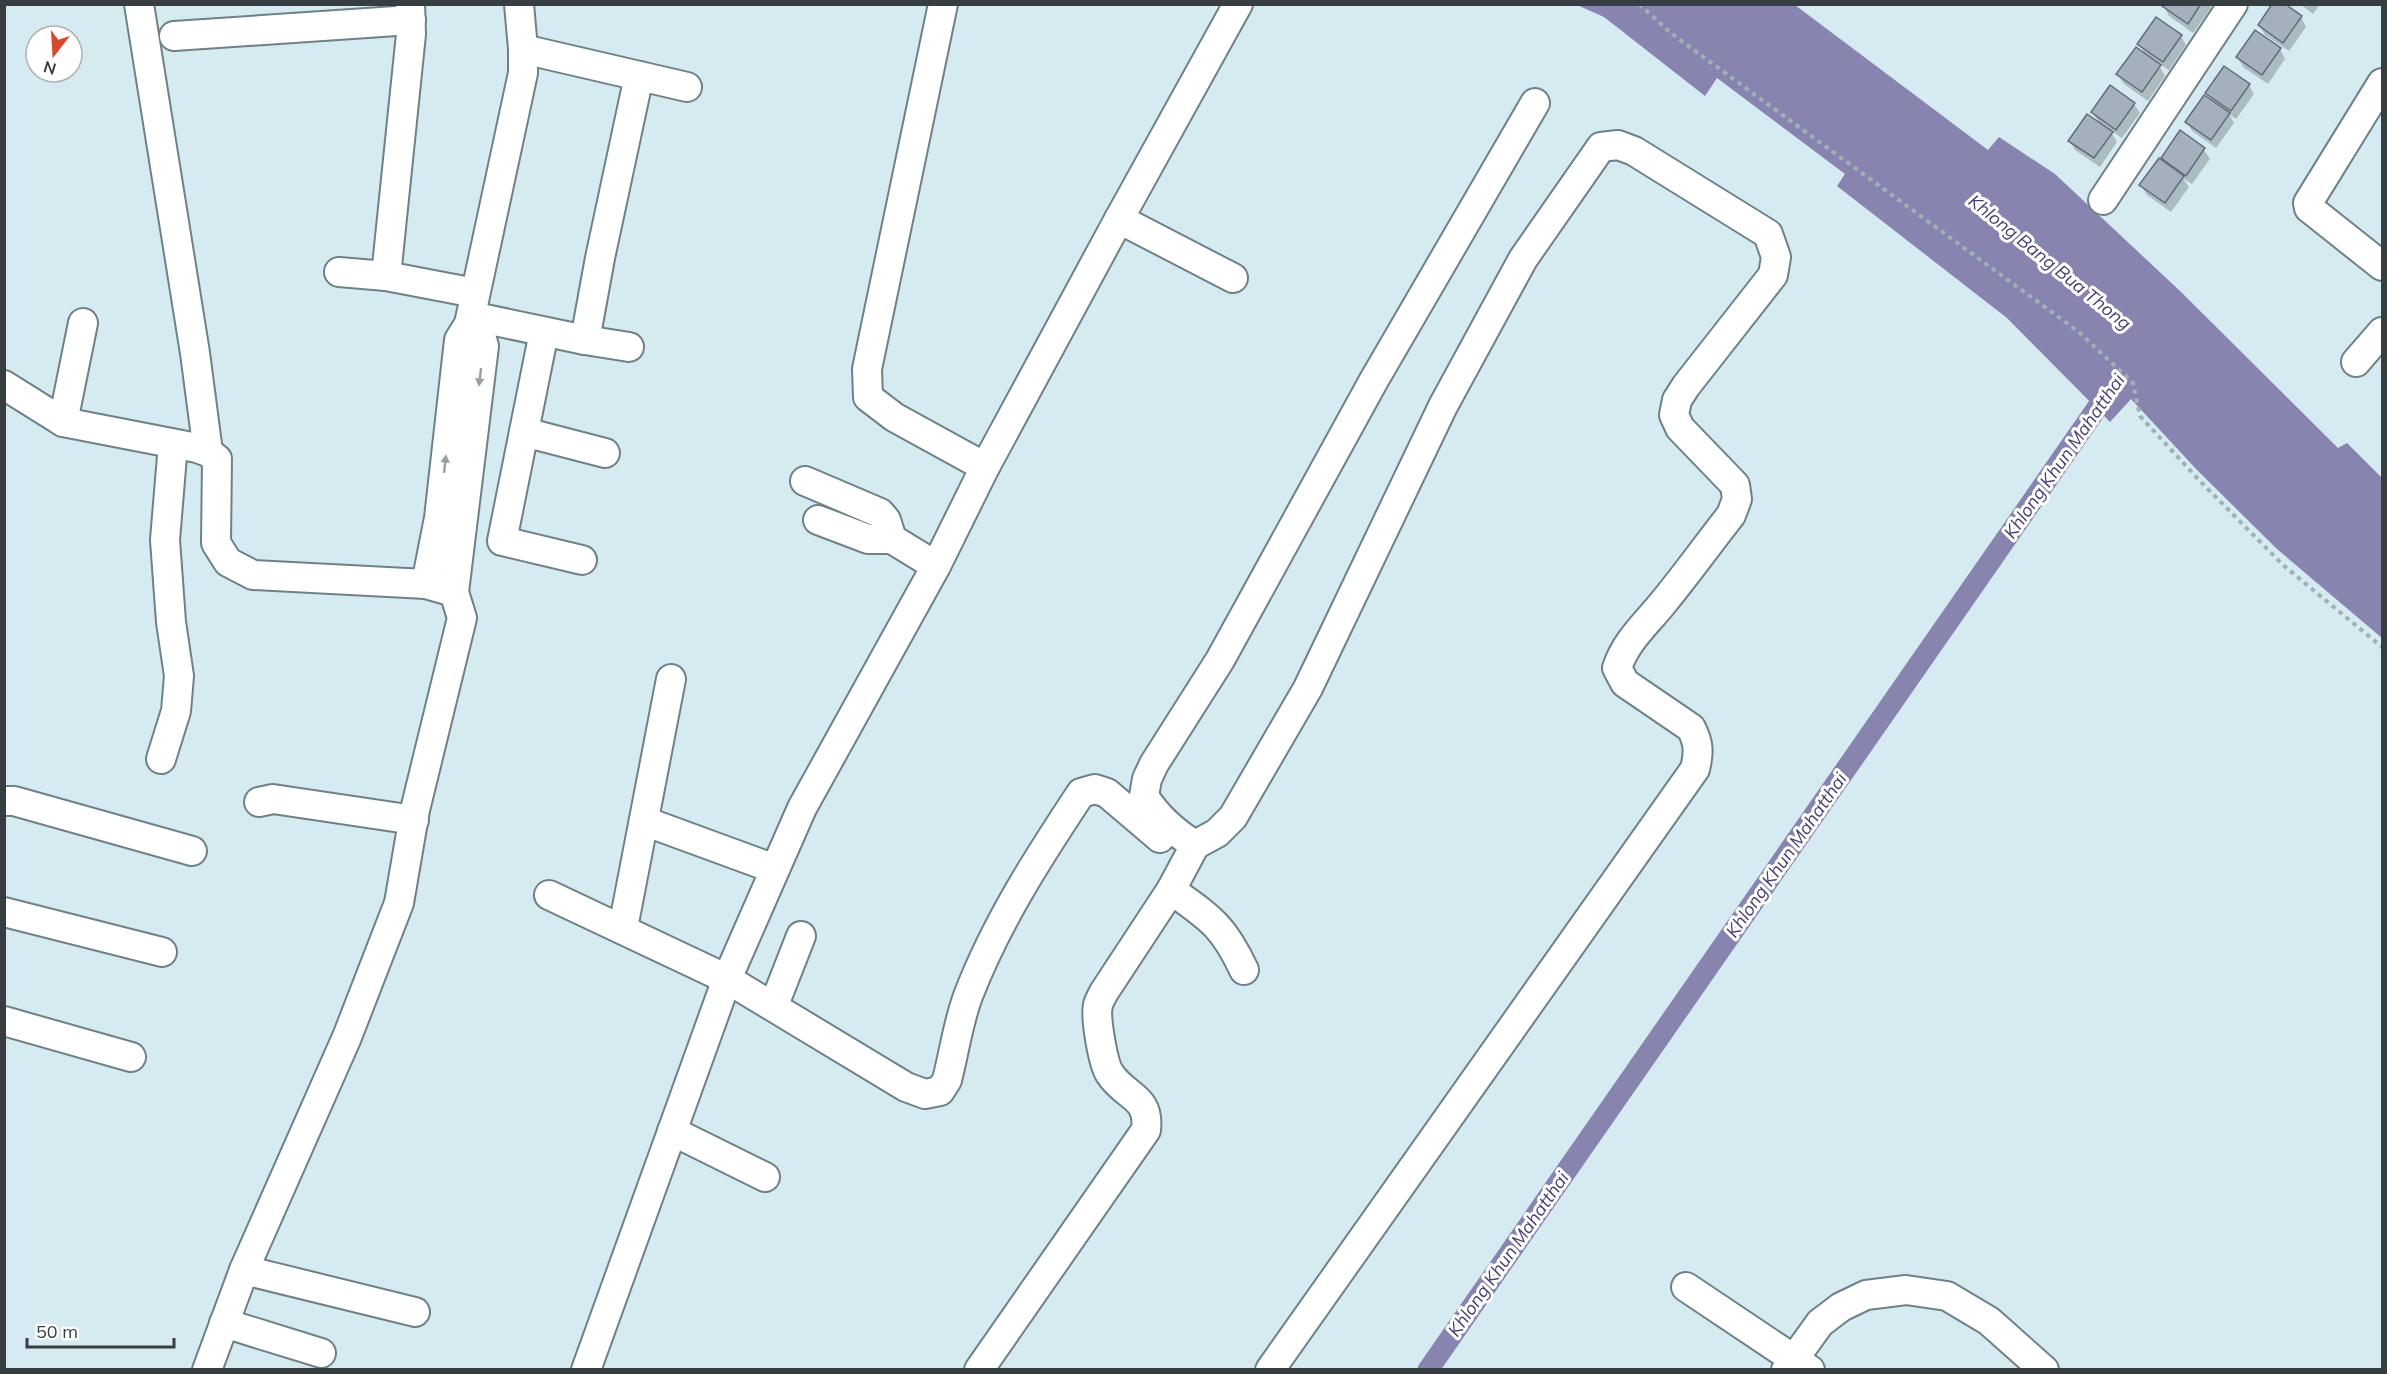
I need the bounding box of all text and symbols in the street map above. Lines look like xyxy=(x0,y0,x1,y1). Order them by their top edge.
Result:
north arrow xyxy=(24,24,84,84)
text: N xyxy=(41,57,58,80)
water label: Khlong Bang Bua Thong xyxy=(1964,189,2136,335)
one-way arrow xyxy=(475,368,485,387)
water label: Khlong Khun Mahatthai xyxy=(1998,369,2130,543)
one-way arrow xyxy=(441,455,450,474)
water label: Khlong Khun Mahatthai xyxy=(1720,768,1852,942)
water label: Khlong Khun Mahatthai xyxy=(1442,1167,1574,1341)
scale bar xyxy=(27,1311,174,1349)
text: 50 m xyxy=(36,1320,78,1343)

